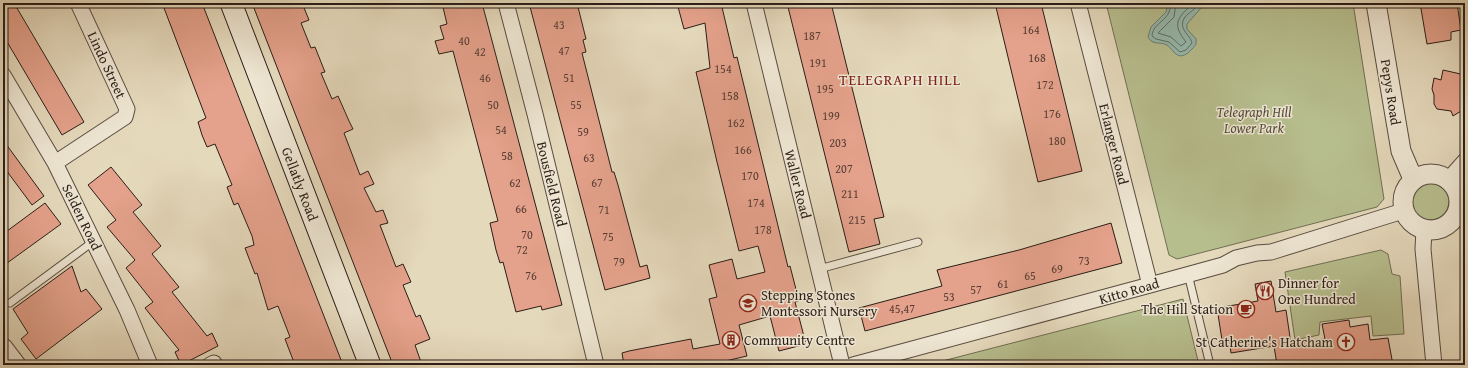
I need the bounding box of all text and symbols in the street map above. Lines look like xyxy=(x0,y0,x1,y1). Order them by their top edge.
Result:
house number: 43 xyxy=(553,16,565,33)
house number: 164 xyxy=(1022,21,1040,38)
house number: 187 xyxy=(803,27,821,44)
street label: Lindo Street xyxy=(83,28,131,102)
house number: 40 xyxy=(458,32,470,49)
house number: 47 xyxy=(558,42,570,59)
house number: 42 xyxy=(474,43,486,60)
house number: 168 xyxy=(1028,49,1046,66)
house number: 191 xyxy=(809,54,827,71)
street label: Pepys Road xyxy=(1376,58,1406,127)
house number: 154 xyxy=(714,60,732,77)
house number: 46 xyxy=(479,69,491,86)
house number: 51 xyxy=(563,69,575,86)
district label: TELEGRAPH HILL xyxy=(839,69,961,90)
house number: 172 xyxy=(1036,76,1054,93)
house number: 195 xyxy=(816,80,834,97)
house number: 158 xyxy=(721,87,739,104)
house number: 50 xyxy=(487,96,499,113)
house number: 55 xyxy=(570,96,582,113)
street label: Erlanger Road xyxy=(1094,101,1134,187)
park label: Telegraph Hill Lower Park xyxy=(1217,102,1292,138)
house number: 176 xyxy=(1043,105,1061,122)
house number: 199 xyxy=(822,107,840,124)
house number: 162 xyxy=(727,114,745,131)
house number: 54 xyxy=(495,121,507,138)
house number: 59 xyxy=(577,123,589,140)
house number: 180 xyxy=(1048,132,1066,149)
house number: 203 xyxy=(829,134,847,151)
street label: Bousfield Road xyxy=(532,139,572,229)
house number: 166 xyxy=(734,141,752,158)
street label: Gellatly Road xyxy=(277,144,323,224)
house number: 58 xyxy=(501,147,513,164)
street label: Waller Road xyxy=(780,147,816,221)
house number: 63 xyxy=(583,149,595,166)
house number: 207 xyxy=(835,160,853,177)
house number: 170 xyxy=(741,167,759,184)
house number: 62 xyxy=(509,174,521,191)
house number: 67 xyxy=(591,174,603,191)
street label: Selden Road xyxy=(57,180,107,254)
house number: 211 xyxy=(841,185,859,202)
house number: 174 xyxy=(747,194,765,211)
house number: 66 xyxy=(515,200,527,217)
house number: 71 xyxy=(598,201,610,218)
house number: 215 xyxy=(848,211,866,228)
house number: 178 xyxy=(754,221,772,238)
house number: 70 xyxy=(521,226,533,243)
house number: 75 xyxy=(602,228,614,245)
house number: 72 xyxy=(516,241,528,258)
house number: 73 xyxy=(1078,252,1090,269)
house number: 79 xyxy=(613,253,625,270)
house number: 69 xyxy=(1051,260,1063,277)
house number: 76 xyxy=(525,267,537,284)
house number: 65 xyxy=(1024,267,1036,284)
street label: Kitto Road xyxy=(1097,273,1162,309)
place label: Dinner for One Hundred xyxy=(1278,273,1356,309)
house number: 61 xyxy=(997,275,1009,292)
house number: 57 xyxy=(970,281,982,298)
restaurant icon: Dinner for One Hundred xyxy=(1255,281,1275,301)
place label: Stepping Stones Montessori Nursery xyxy=(761,285,877,321)
house number: 53 xyxy=(943,288,955,305)
school or university icon: Stepping Stones Montessori Nursery xyxy=(738,293,758,313)
place label: The Hill Station xyxy=(1141,299,1233,319)
cafe icon: The Hill Station xyxy=(1236,299,1256,319)
house number: 45,47 xyxy=(889,300,915,317)
building icon: Community Centre xyxy=(721,330,741,350)
place label: Community Centre xyxy=(744,330,856,350)
place label: St Catherine's Hatcham xyxy=(1195,332,1334,352)
church icon: St Catherine's Hatcham xyxy=(1336,332,1356,352)

